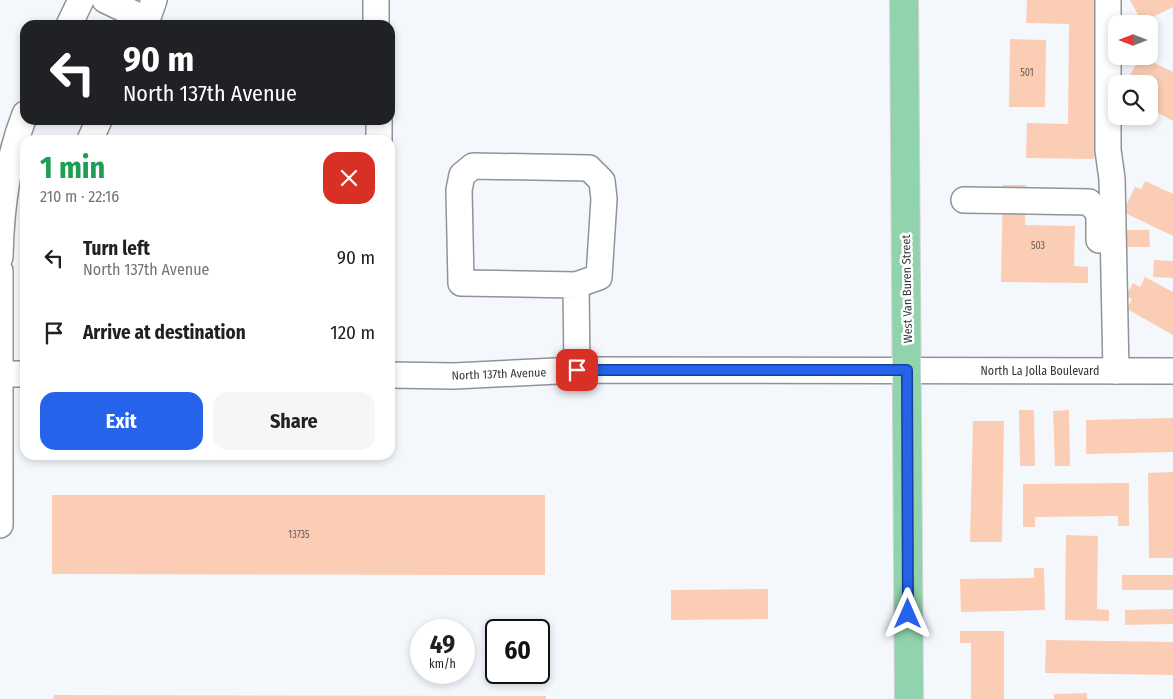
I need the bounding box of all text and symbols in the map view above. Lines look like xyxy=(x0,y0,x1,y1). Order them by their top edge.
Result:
north arrow xyxy=(1108,15,1158,65)
map controls xyxy=(1108,15,1158,125)
text: 90 m xyxy=(123,38,194,80)
icon: left xyxy=(40,40,105,105)
house number: 501 xyxy=(1020,67,1034,79)
button: search xyxy=(1108,75,1158,125)
text: North 137th Avenue xyxy=(123,80,297,107)
text: 1 min xyxy=(40,150,105,186)
button: close xyxy=(323,152,375,204)
text: 210 m · 22:16 xyxy=(40,187,119,206)
street label: West Van Buren Street xyxy=(899,235,915,343)
text: Turn left xyxy=(83,237,150,260)
house number: 503 xyxy=(1031,240,1046,252)
icon: left xyxy=(40,244,68,272)
text: 90 m xyxy=(337,246,375,269)
text: North 137th Avenue xyxy=(83,260,210,279)
icon: arrive xyxy=(40,319,68,347)
text: Arrive at destination xyxy=(83,321,246,344)
text: 120 m xyxy=(330,321,375,344)
pin xyxy=(556,349,598,391)
icon: arrive xyxy=(563,356,591,384)
street label: North La Jolla Boulevard xyxy=(981,364,1099,378)
street label: North 137th Avenue xyxy=(451,365,547,383)
button: Exit xyxy=(40,392,203,450)
button: Share xyxy=(213,392,375,450)
house number: 13735 xyxy=(288,529,310,541)
position arrow xyxy=(881,587,933,639)
speed limit sign: 60 xyxy=(485,619,550,684)
text: 49 xyxy=(430,630,455,660)
text: km/h xyxy=(429,657,456,671)

